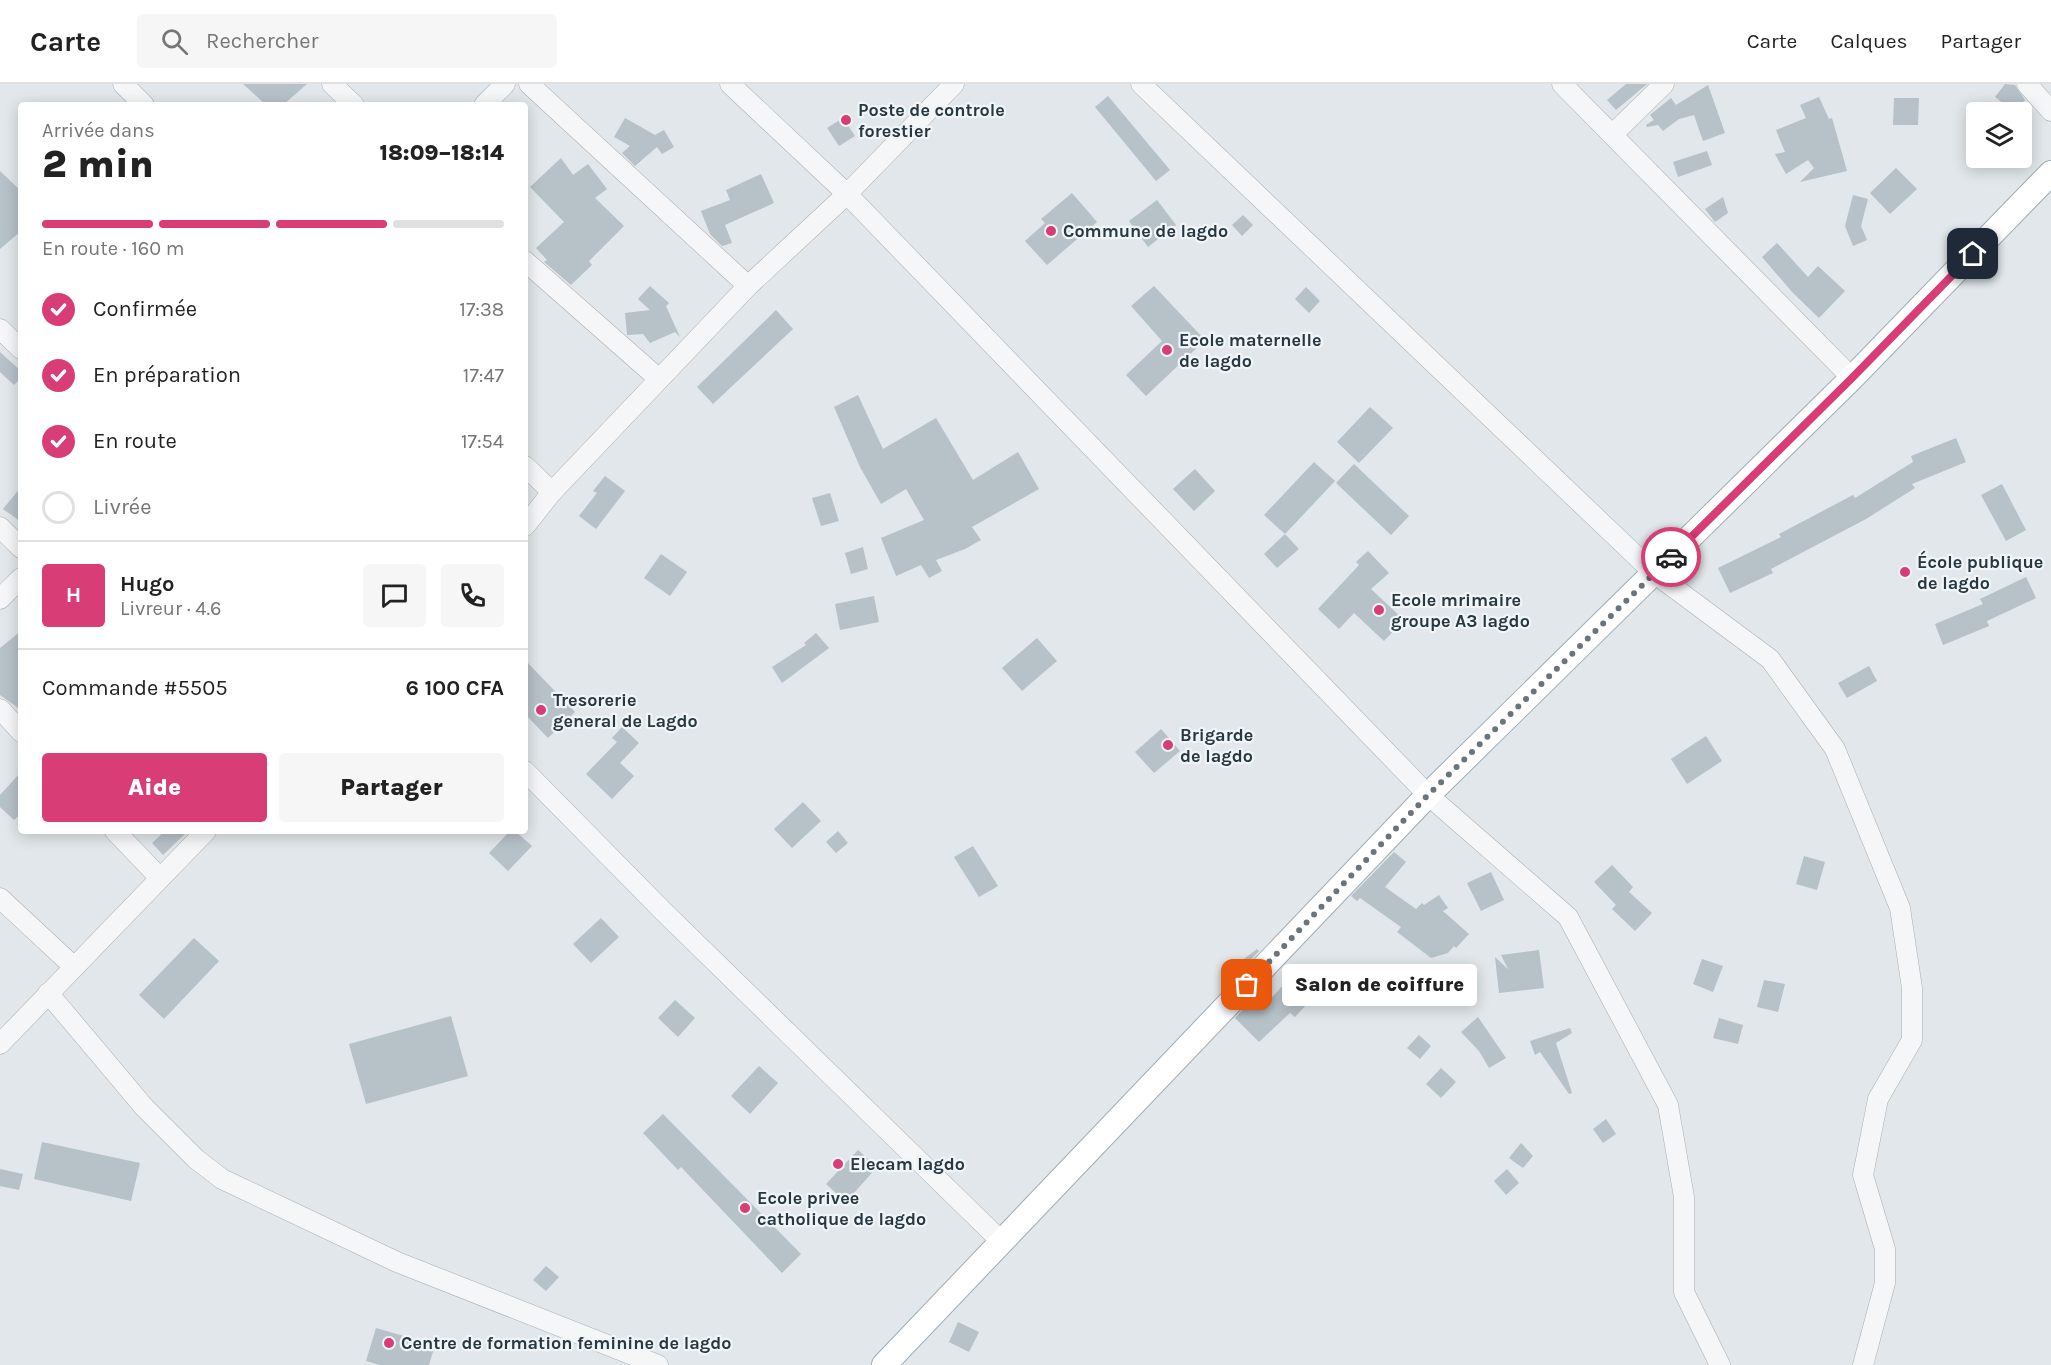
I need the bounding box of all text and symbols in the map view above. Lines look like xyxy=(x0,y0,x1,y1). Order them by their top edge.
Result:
search box xyxy=(137,14,557,68)
text: Carte xyxy=(30,25,101,58)
icon: search xyxy=(158,25,191,58)
text: Rechercher xyxy=(206,28,319,54)
text: Carte xyxy=(1747,29,1797,53)
text: Calques xyxy=(1830,29,1908,53)
text: Partager xyxy=(1941,29,2021,53)
place label: Poste de controle forestier xyxy=(858,99,1005,142)
map controls xyxy=(1966,102,2032,168)
button: layers xyxy=(1966,102,2032,168)
marker: Poste de controle forestier xyxy=(839,113,853,127)
text: Arrivée dans xyxy=(42,119,155,142)
text: 18:09–18:14 xyxy=(379,140,504,166)
text: 2 min xyxy=(42,141,154,187)
place label: Commune de lagdo xyxy=(1063,220,1228,242)
marker: Commune de lagdo xyxy=(1044,224,1058,238)
pin xyxy=(1947,228,1998,279)
text: En route · 160 m xyxy=(42,237,185,260)
icon: home xyxy=(1956,237,1989,270)
icon: check xyxy=(42,293,75,326)
text: Confirmée xyxy=(93,296,197,322)
text: 17:38 xyxy=(459,298,504,321)
place label: Ecole maternelle de lagdo xyxy=(1179,329,1321,372)
marker: Ecole maternelle de lagdo xyxy=(1160,343,1174,357)
icon: check xyxy=(42,359,75,392)
text: En préparation xyxy=(93,362,241,388)
text: 17:47 xyxy=(463,364,504,387)
icon: check xyxy=(42,425,75,458)
text: En route xyxy=(93,428,177,454)
text: 17:54 xyxy=(461,430,504,453)
text: Livrée xyxy=(93,494,151,520)
courier xyxy=(1641,527,1701,587)
icon: car xyxy=(1655,541,1688,574)
place label: École publique de lagdo xyxy=(1917,550,2043,594)
button: chat xyxy=(363,564,426,627)
button: phone xyxy=(441,564,504,627)
marker: École publique de lagdo xyxy=(1898,565,1912,579)
text: Hugo xyxy=(120,571,175,597)
text: H xyxy=(66,582,81,608)
place label: Ecole mrimaire groupe A3 lagdo xyxy=(1391,589,1530,632)
text: Livreur · 4.6 xyxy=(120,597,221,620)
marker: Ecole mrimaire groupe A3 lagdo xyxy=(1372,603,1386,617)
text: Commande #5505 xyxy=(42,675,228,701)
text: 6 100 CFA xyxy=(406,675,504,701)
place label: Tresorerie general de Lagdo xyxy=(553,689,698,732)
marker: Tresorerie general de Lagdo xyxy=(534,703,548,717)
place label: Brigarde de lagdo xyxy=(1180,724,1253,767)
marker: Brigarde de lagdo xyxy=(1161,738,1175,752)
button: Aide xyxy=(42,753,267,822)
button: Partager xyxy=(279,753,504,822)
pin xyxy=(1221,959,1272,1010)
callout: Salon de coiffure xyxy=(1283,964,1478,1006)
icon: bag xyxy=(1230,968,1263,1001)
text: Salon de coiffure xyxy=(1295,973,1464,996)
place label: Elecam lagdo xyxy=(850,1153,965,1175)
marker: Elecam lagdo xyxy=(831,1157,845,1171)
place label: Ecole privee catholique de lagdo xyxy=(757,1187,926,1230)
marker: Ecole privee catholique de lagdo xyxy=(738,1201,752,1215)
place label: Centre de formation feminine de lagdo xyxy=(401,1332,731,1354)
marker: Centre de formation feminine de lagdo xyxy=(382,1336,396,1350)

